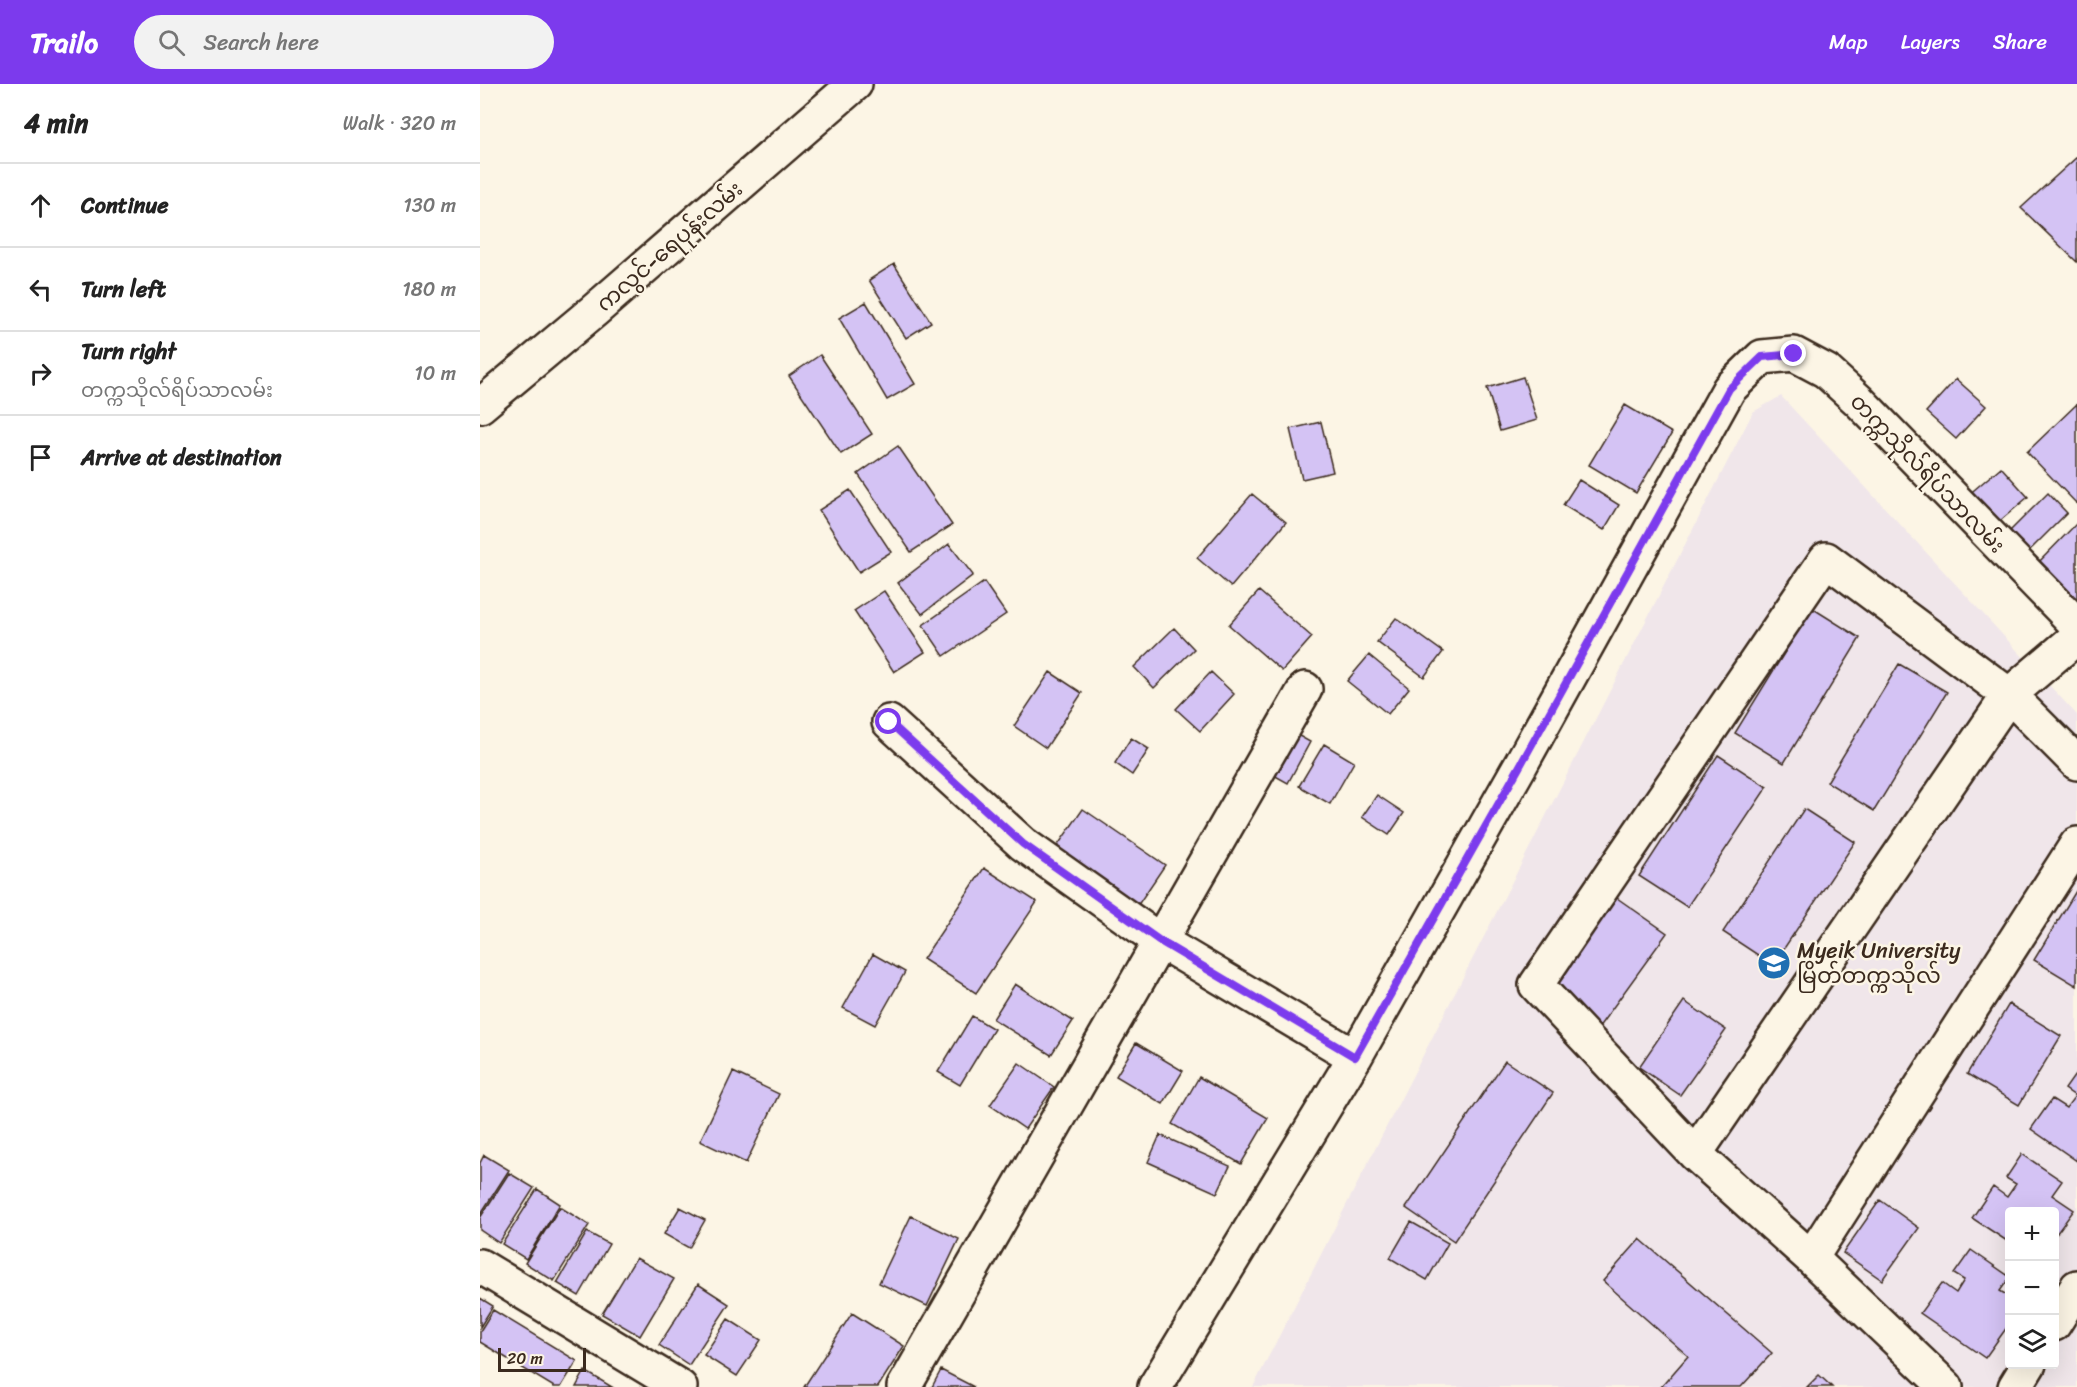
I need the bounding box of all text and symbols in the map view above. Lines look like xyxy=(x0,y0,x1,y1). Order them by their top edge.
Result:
search box xyxy=(134,15,554,69)
text: Trailo xyxy=(30,18,98,67)
text: Search here xyxy=(203,23,319,62)
text: Map xyxy=(1829,23,1868,61)
text: Layers xyxy=(1901,23,1960,61)
text: Share xyxy=(1993,23,2047,61)
icon: search xyxy=(155,26,188,59)
text: 4 min xyxy=(24,100,88,146)
text: Walk · 320 m xyxy=(343,106,456,141)
street label: ကလွင်-ရေပုန်းလမ်း xyxy=(587,171,752,322)
text: Continue xyxy=(81,186,169,225)
text: 130 m xyxy=(403,188,456,223)
icon: ahead xyxy=(24,189,57,222)
text: Turn left xyxy=(81,270,166,309)
text: 180 m xyxy=(402,272,456,307)
icon: left xyxy=(24,273,57,306)
text: Turn right xyxy=(81,332,176,371)
route end xyxy=(1780,340,1806,366)
text: 10 m xyxy=(414,356,456,391)
icon: right xyxy=(24,357,57,390)
text: တက္ကသိုလ်ရိပ်သာလမ်း xyxy=(81,373,273,408)
street label: တက္ကသိုလ်ရိပ်သာလမ်း xyxy=(1840,384,2015,563)
text: Arrive at destination xyxy=(81,438,282,477)
icon: arrive xyxy=(24,441,57,474)
route start xyxy=(875,708,901,734)
place label: Myeik University မြိတ်တက္ကသိုလ် xyxy=(1797,931,1961,995)
school or university icon: Myeik University မြိတ်တက္ကသိုလ် xyxy=(1756,945,1792,981)
map controls xyxy=(2005,1207,2059,1369)
button: + xyxy=(2005,1207,2059,1261)
button: − xyxy=(2005,1261,2059,1315)
button: layers xyxy=(2005,1315,2059,1369)
text: 20 m xyxy=(507,1344,543,1373)
scale bar xyxy=(498,1345,586,1372)

